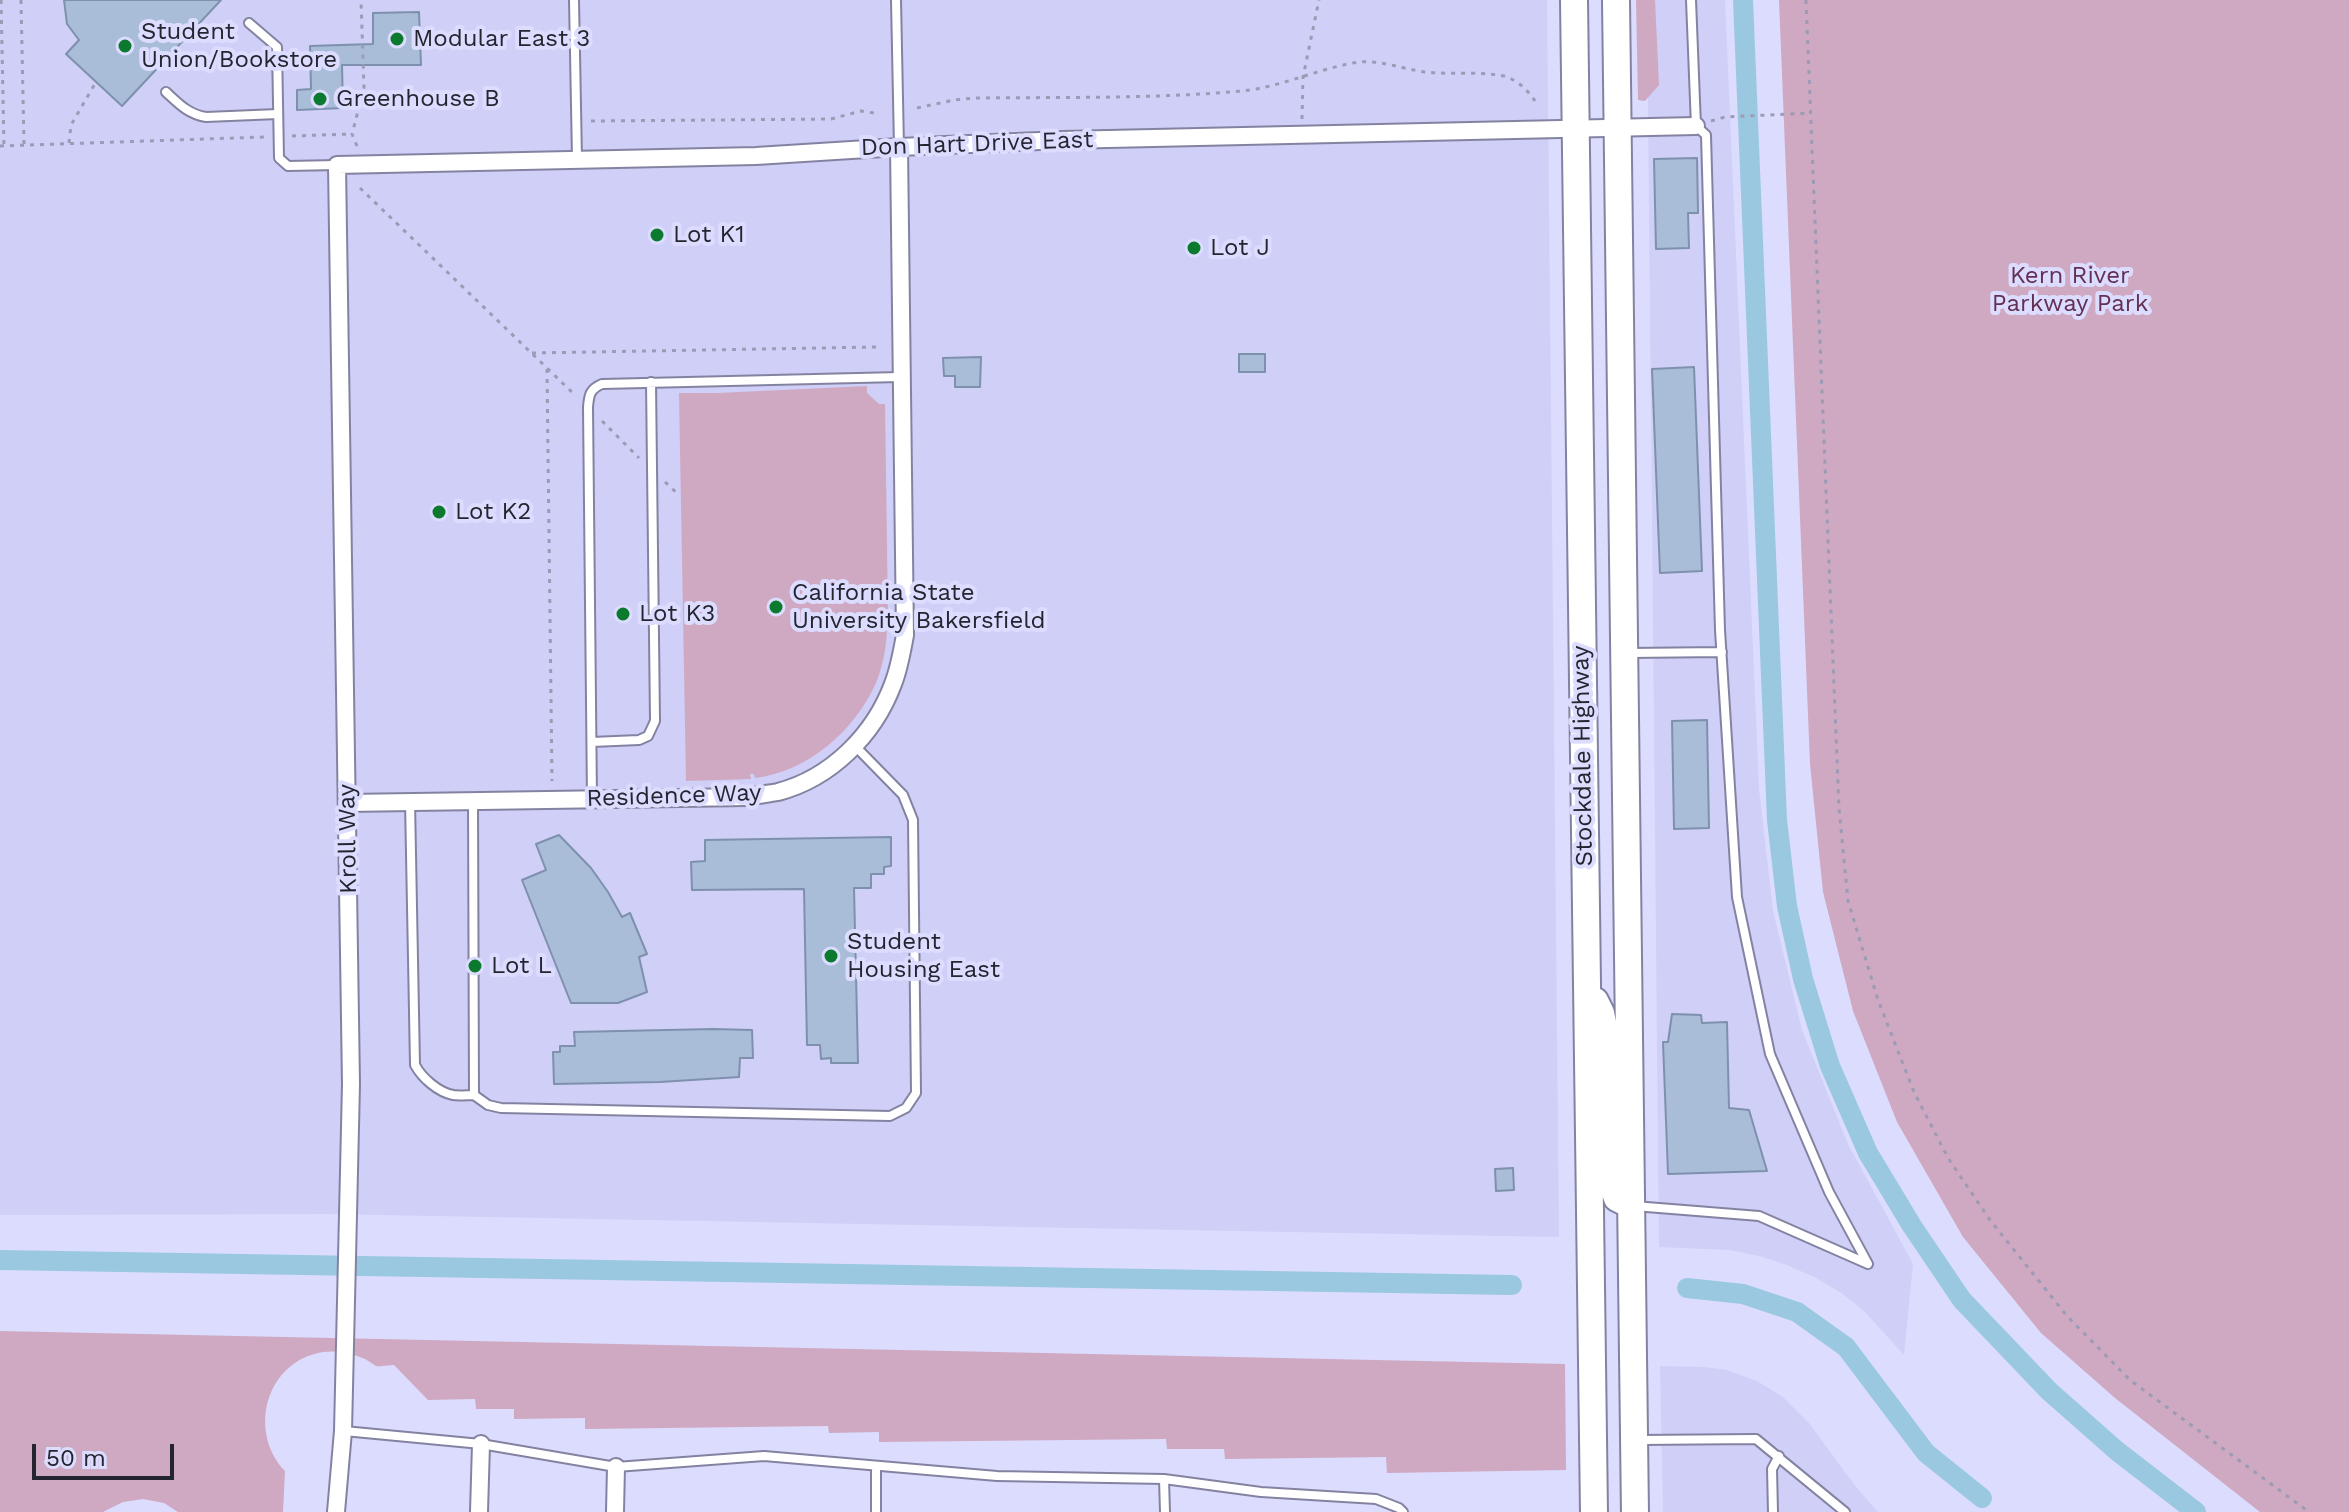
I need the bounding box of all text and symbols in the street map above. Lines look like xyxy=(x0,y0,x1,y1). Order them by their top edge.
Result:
place label: Student Union/Bookstore xyxy=(141,18,337,74)
place label: Modular East 3 xyxy=(413,25,590,53)
marker: Modular East 3 xyxy=(388,30,406,48)
marker: Student Union/Bookstore xyxy=(116,37,134,55)
place label: Greenhouse B xyxy=(336,85,500,113)
marker: Greenhouse B xyxy=(311,90,329,108)
street label: Don Hart Drive East xyxy=(860,126,1094,162)
place label: Lot K1 xyxy=(673,221,745,249)
marker: Lot K1 xyxy=(648,226,666,244)
place label: Lot J xyxy=(1210,234,1270,262)
marker: Lot J xyxy=(1185,239,1203,257)
park label: Kern River Parkway Park xyxy=(1992,262,2148,318)
place label: Lot K2 xyxy=(455,498,531,526)
marker: Lot K2 xyxy=(430,503,448,521)
place label: California State University Bakersfield xyxy=(792,579,1046,635)
marker: California State University Bakersfield xyxy=(767,598,785,616)
place label: Lot K3 xyxy=(639,600,715,628)
marker: Lot K3 xyxy=(614,605,632,623)
street label: Stockdale Highway xyxy=(1567,645,1599,867)
street label: Residence Way xyxy=(586,779,762,813)
street label: Kroll Way xyxy=(333,784,363,894)
place label: Student Housing East xyxy=(847,928,1000,984)
marker: Student Housing East xyxy=(822,947,840,965)
place label: Lot L xyxy=(491,952,552,980)
marker: Lot L xyxy=(466,957,484,975)
scale bar xyxy=(36,1428,178,1478)
text: 50 m xyxy=(46,1444,106,1472)

